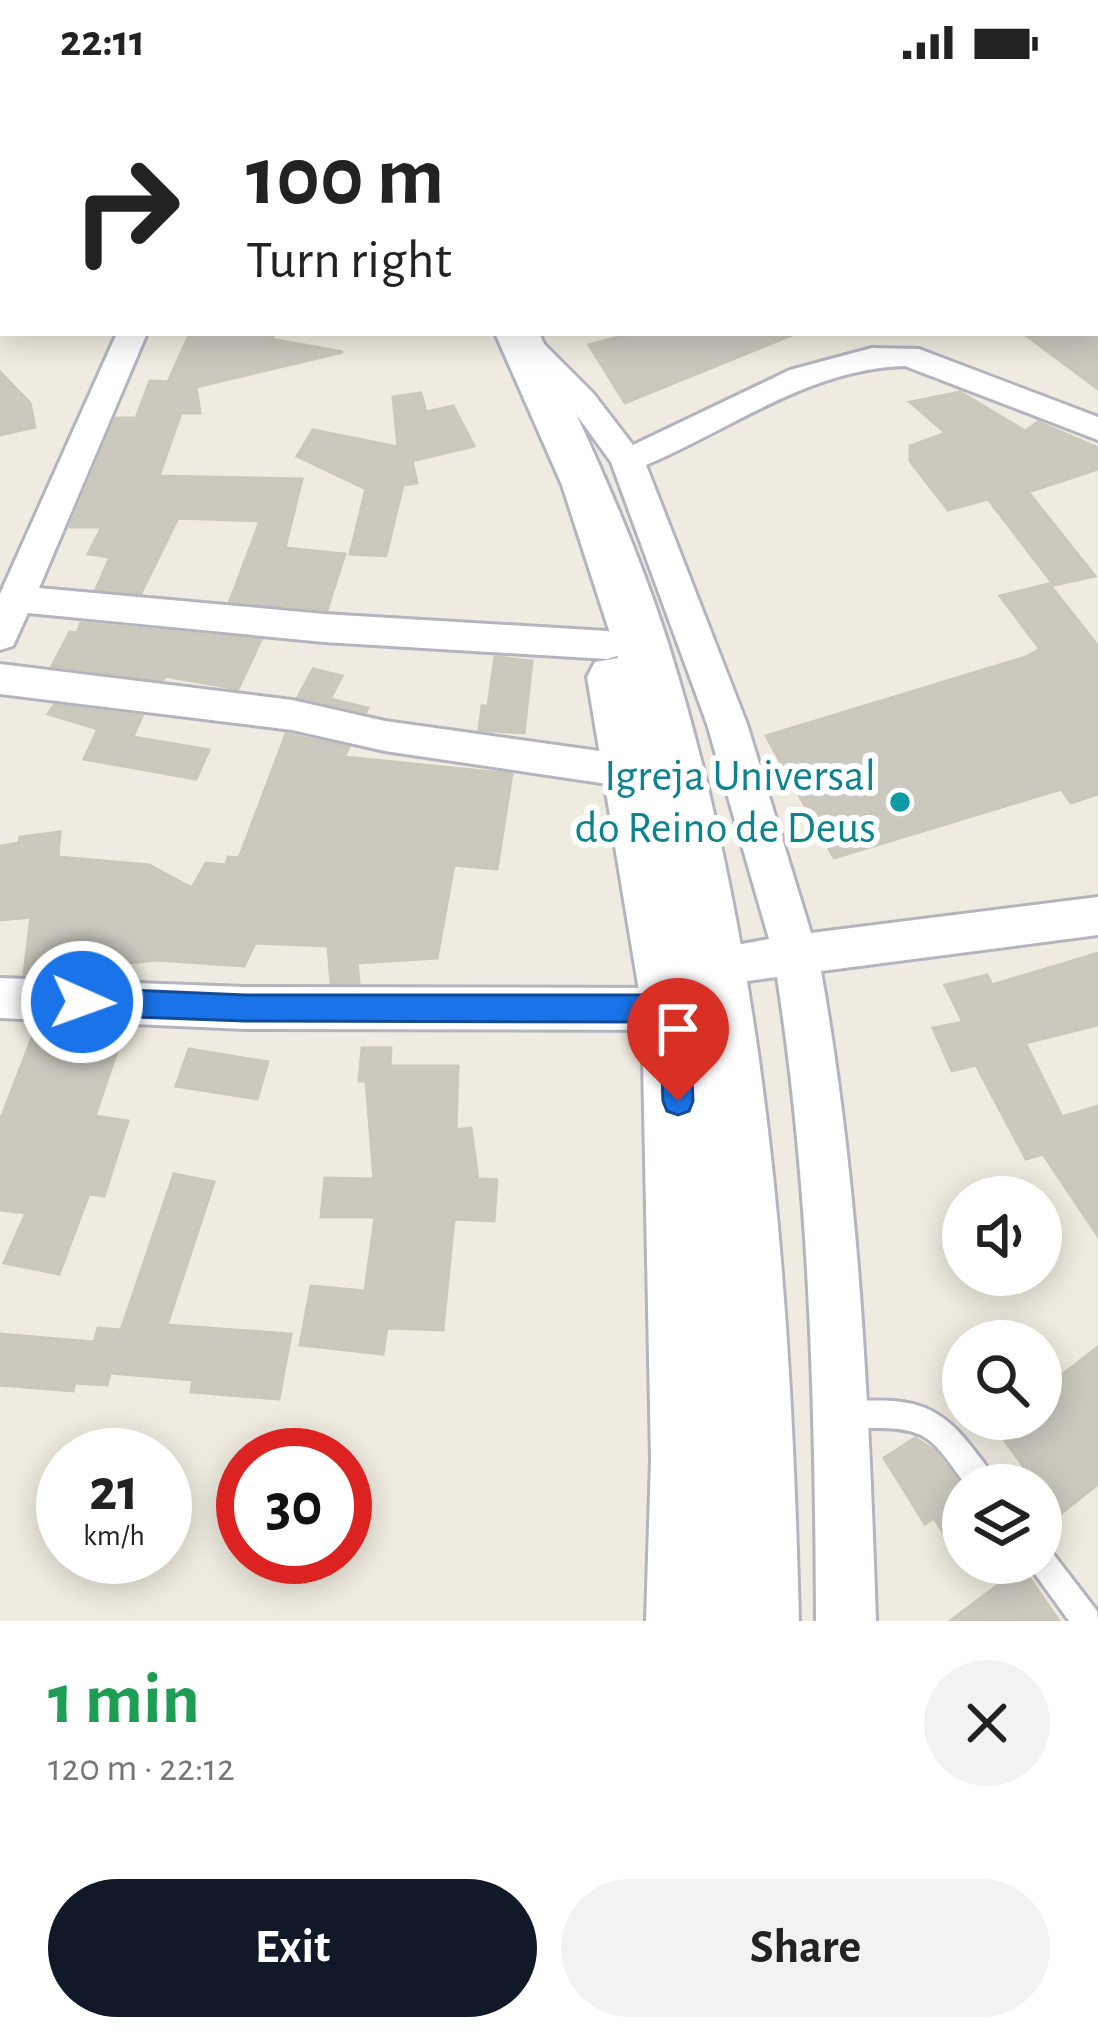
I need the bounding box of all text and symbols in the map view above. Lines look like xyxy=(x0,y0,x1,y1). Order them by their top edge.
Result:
text: 22:11 xyxy=(60,19,145,64)
icon: right xyxy=(48,132,204,288)
text: 100 m xyxy=(246,136,444,220)
text: Turn right xyxy=(246,234,452,288)
place label: Igreja Universal do Reino de Deus xyxy=(575,754,876,851)
marker: Igreja Universal do Reino de Deus xyxy=(887,789,913,815)
position arrow xyxy=(19,939,145,1065)
pin xyxy=(627,978,729,1101)
icon: arrive xyxy=(645,996,711,1062)
map controls xyxy=(942,1176,1062,1584)
button: sound xyxy=(942,1176,1062,1296)
button: search xyxy=(942,1320,1062,1440)
speed limit sign: 30 xyxy=(216,1428,372,1584)
text: 21 xyxy=(89,1461,139,1521)
button: layers xyxy=(942,1464,1062,1584)
text: km/h xyxy=(83,1521,145,1551)
button: close xyxy=(924,1660,1050,1786)
text: 1 min xyxy=(48,1664,200,1736)
text: 120 m · 22:12 xyxy=(48,1749,235,1788)
button: Exit xyxy=(48,1879,537,2017)
button: Share xyxy=(561,1879,1050,2017)

